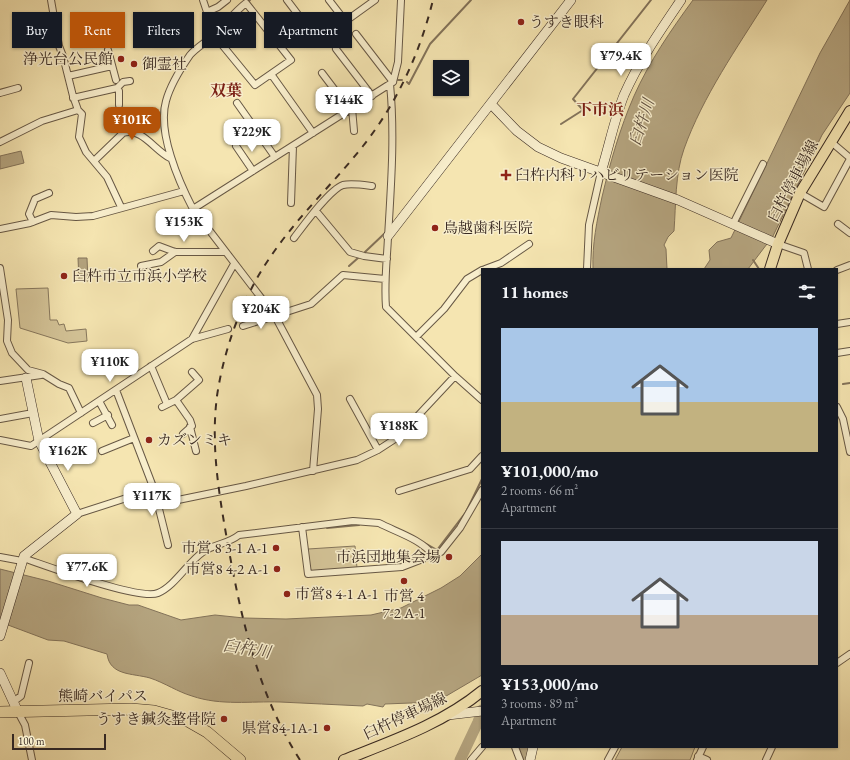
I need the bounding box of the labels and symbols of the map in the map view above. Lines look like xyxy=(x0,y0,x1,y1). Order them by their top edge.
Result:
place label: うすき眼科 xyxy=(529,12,604,31)
marker: うすき眼科 xyxy=(516,17,526,27)
pin: ¥79.4K xyxy=(588,43,654,77)
place label: 浄光台公民館 xyxy=(23,49,113,68)
marker: 浄光台公民館 xyxy=(116,54,126,64)
place label: 御霊社 xyxy=(142,54,187,73)
marker: 御霊社 xyxy=(129,59,139,69)
district label: 双葉 xyxy=(210,80,242,101)
pin: ¥144K xyxy=(316,87,372,121)
water label: 臼杵川 xyxy=(624,94,659,148)
district label: 下市浜 xyxy=(576,99,624,120)
pin: ¥101K xyxy=(104,107,160,141)
pin: ¥229K xyxy=(224,119,280,153)
street label: 臼杵停車場線 xyxy=(763,137,822,225)
place label: 臼杵内科リハビリテーション医院 xyxy=(515,165,739,184)
marker: 臼杵内科リハビリテーション医院 xyxy=(500,169,512,181)
pin: ¥153K xyxy=(156,209,212,243)
place label: 鳥越歯科医院 xyxy=(443,218,533,237)
marker: 鳥越歯科医院 xyxy=(430,223,440,233)
place label: 臼杵市立市浜小学校 xyxy=(72,266,207,285)
marker: 臼杵市立市浜小学校 xyxy=(59,271,69,281)
pin: ¥204K xyxy=(233,296,289,330)
pin: ¥110K xyxy=(82,349,138,383)
pin: ¥188K xyxy=(371,413,427,447)
place label: カズンミキ xyxy=(157,430,232,449)
marker: カズンミキ xyxy=(144,435,154,445)
pin: ¥162K xyxy=(40,438,96,472)
pin: ¥117K xyxy=(124,483,180,517)
place label: 市営 8 3-1 A-1 xyxy=(182,538,268,557)
marker: 市営 8 3-1 A-1 xyxy=(271,543,281,553)
place label: 市浜団地集会場 xyxy=(336,547,441,566)
marker: 市浜団地集会場 xyxy=(444,552,454,562)
pin: ¥77.6K xyxy=(54,554,120,588)
place label: 市営8 4-2 A-1 xyxy=(186,559,269,578)
marker: 市営8 4-2 A-1 xyxy=(272,564,282,574)
marker: 市営 4 7-2 A-1 xyxy=(399,576,409,586)
place label: 市営8 4-1 A-1 xyxy=(295,584,378,603)
place label: 市営 4 7-2 A-1 xyxy=(382,586,426,622)
marker: 市営8 4-1 A-1 xyxy=(282,589,292,599)
water label: 臼杵川 xyxy=(222,634,274,663)
street label: 熊崎バイパス xyxy=(58,686,148,705)
street label: 臼杵停車場線 xyxy=(360,688,450,743)
place label: うすき鍼灸整骨院 xyxy=(96,709,216,728)
marker: うすき鍼灸整骨院 xyxy=(219,714,229,724)
place label: 県営84-1A-1 xyxy=(242,718,319,737)
marker: 県営84-1A-1 xyxy=(322,723,332,733)
scale bar xyxy=(12,732,106,751)

